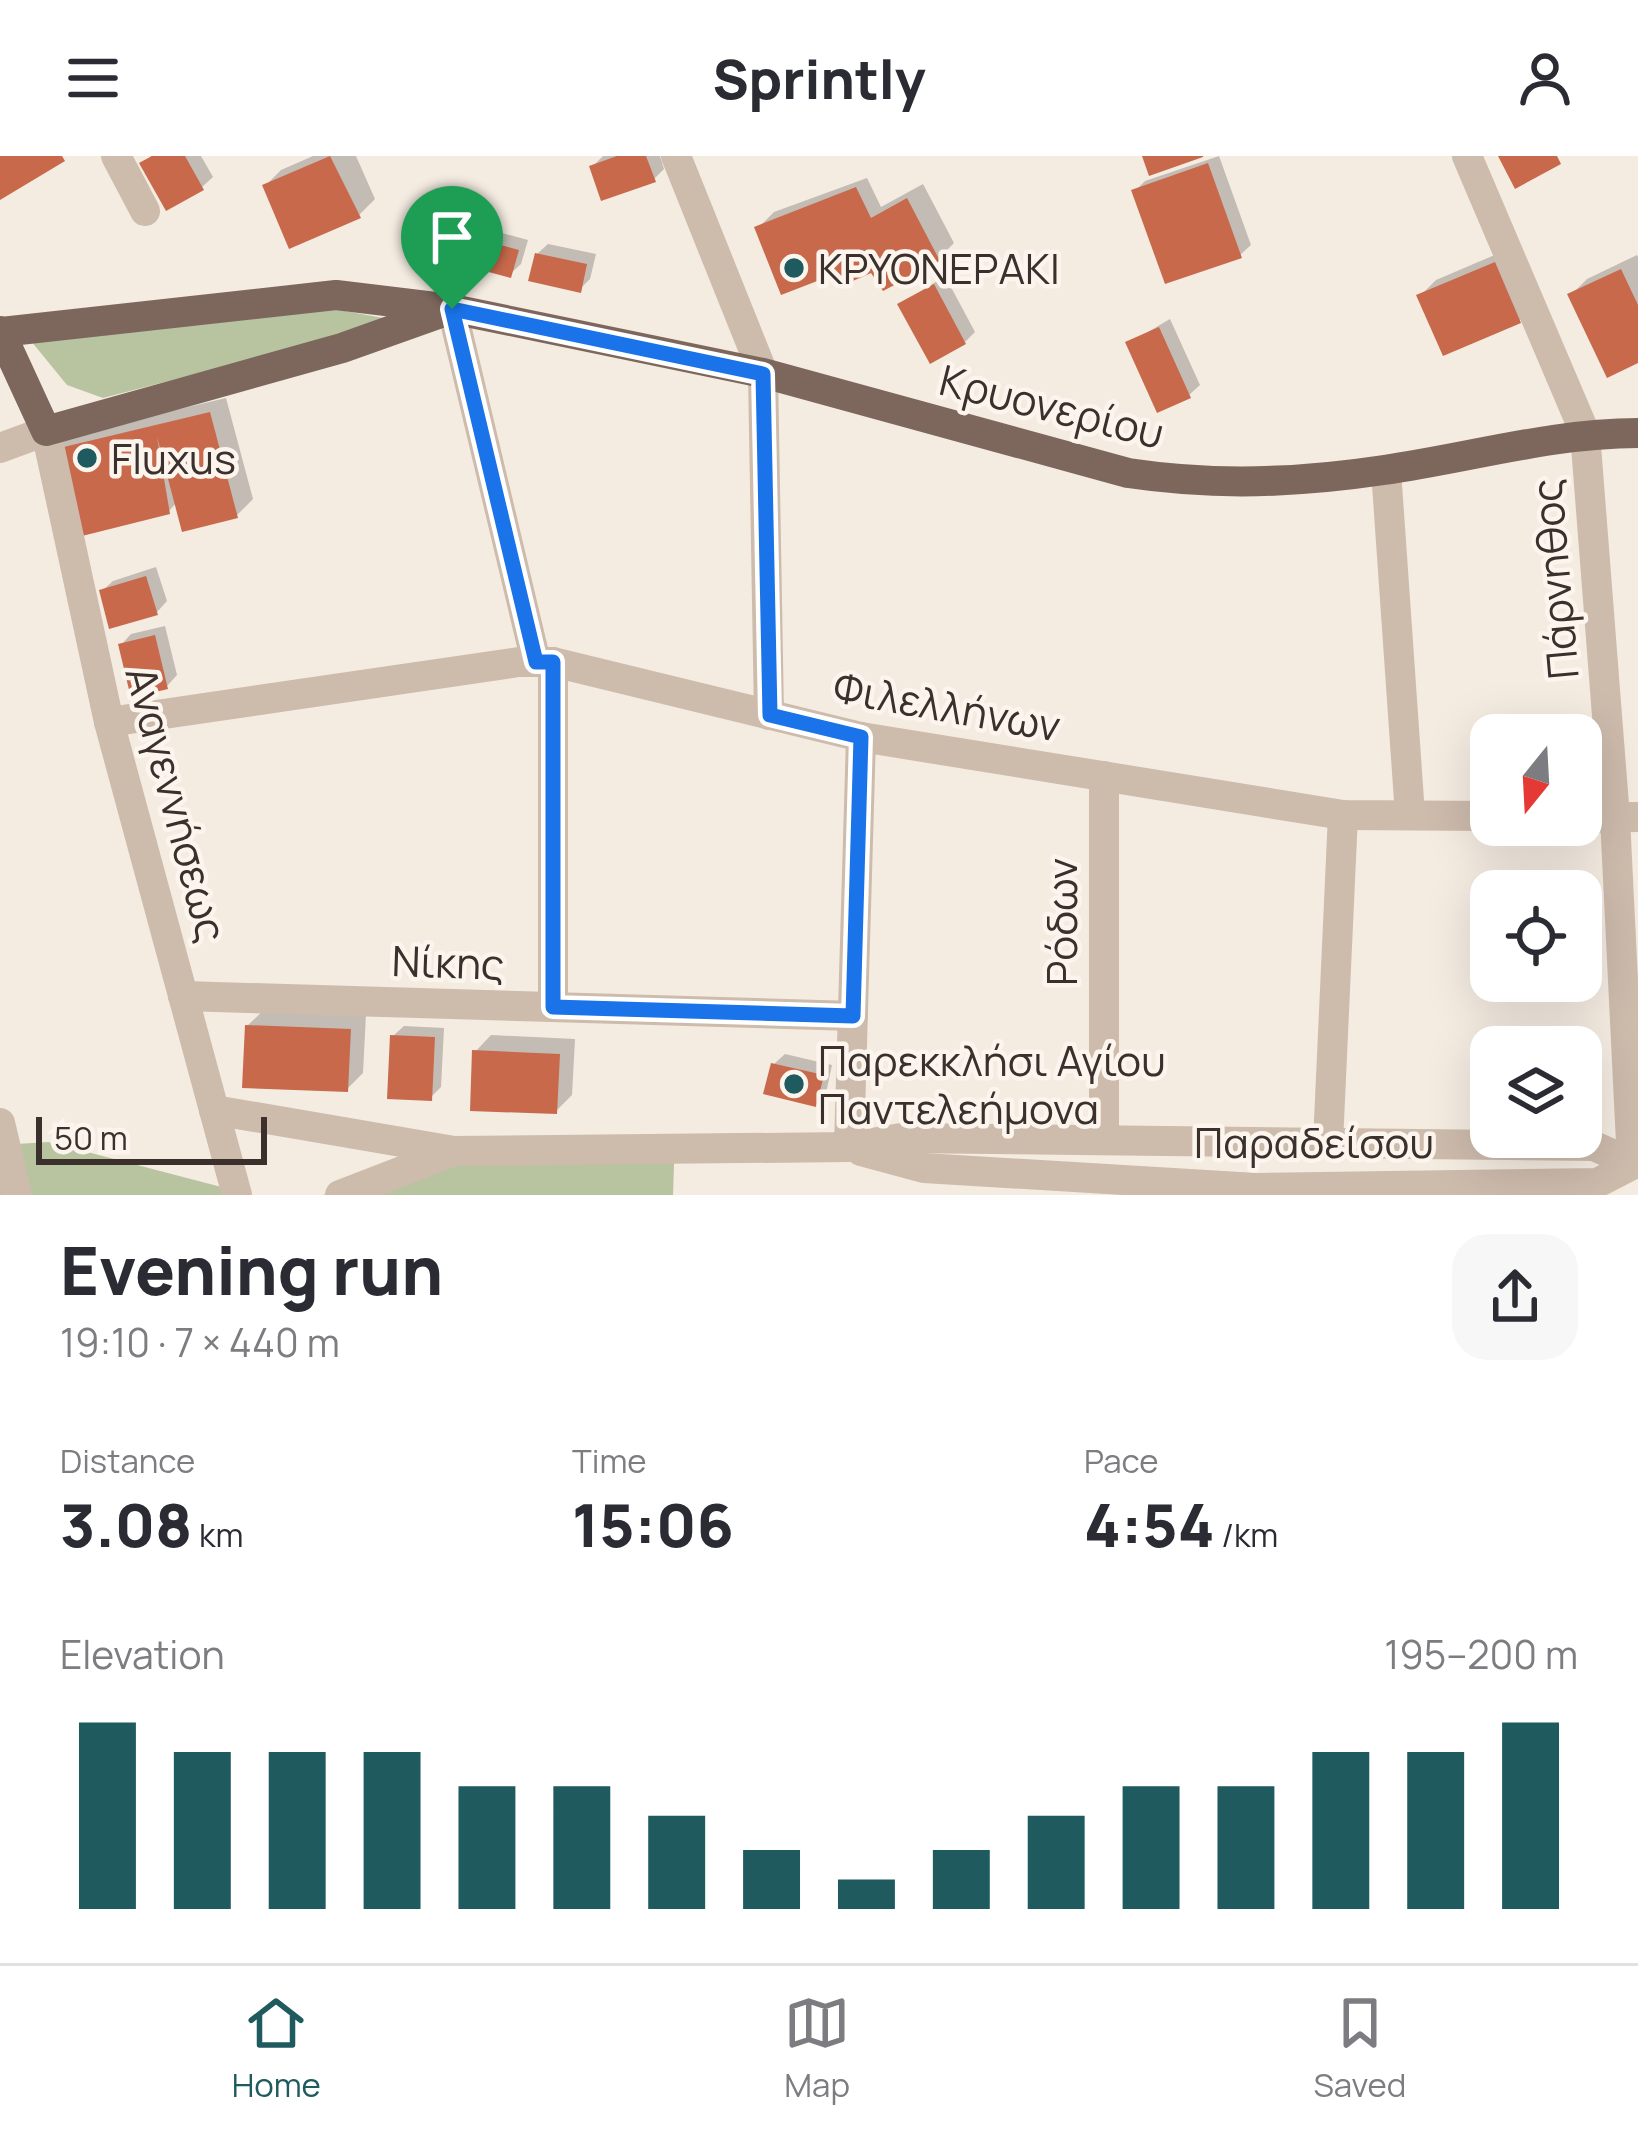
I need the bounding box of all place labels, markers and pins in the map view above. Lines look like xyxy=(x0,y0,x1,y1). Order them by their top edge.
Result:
pin xyxy=(401,186,503,309)
place label: ΚΡΥΟΝΕΡΑΚΙ xyxy=(818,239,1060,297)
marker: ΚΡΥΟΝΕΡΑΚΙ xyxy=(781,255,807,281)
place label: Fluxus xyxy=(111,429,236,487)
marker: Fluxus xyxy=(74,445,100,471)
place label: Παρεκκλήσι Αγίου Παντελεήμονα xyxy=(818,1031,1166,1137)
marker: Παρεκκλήσι Αγίου Παντελεήμονα xyxy=(781,1071,807,1097)

